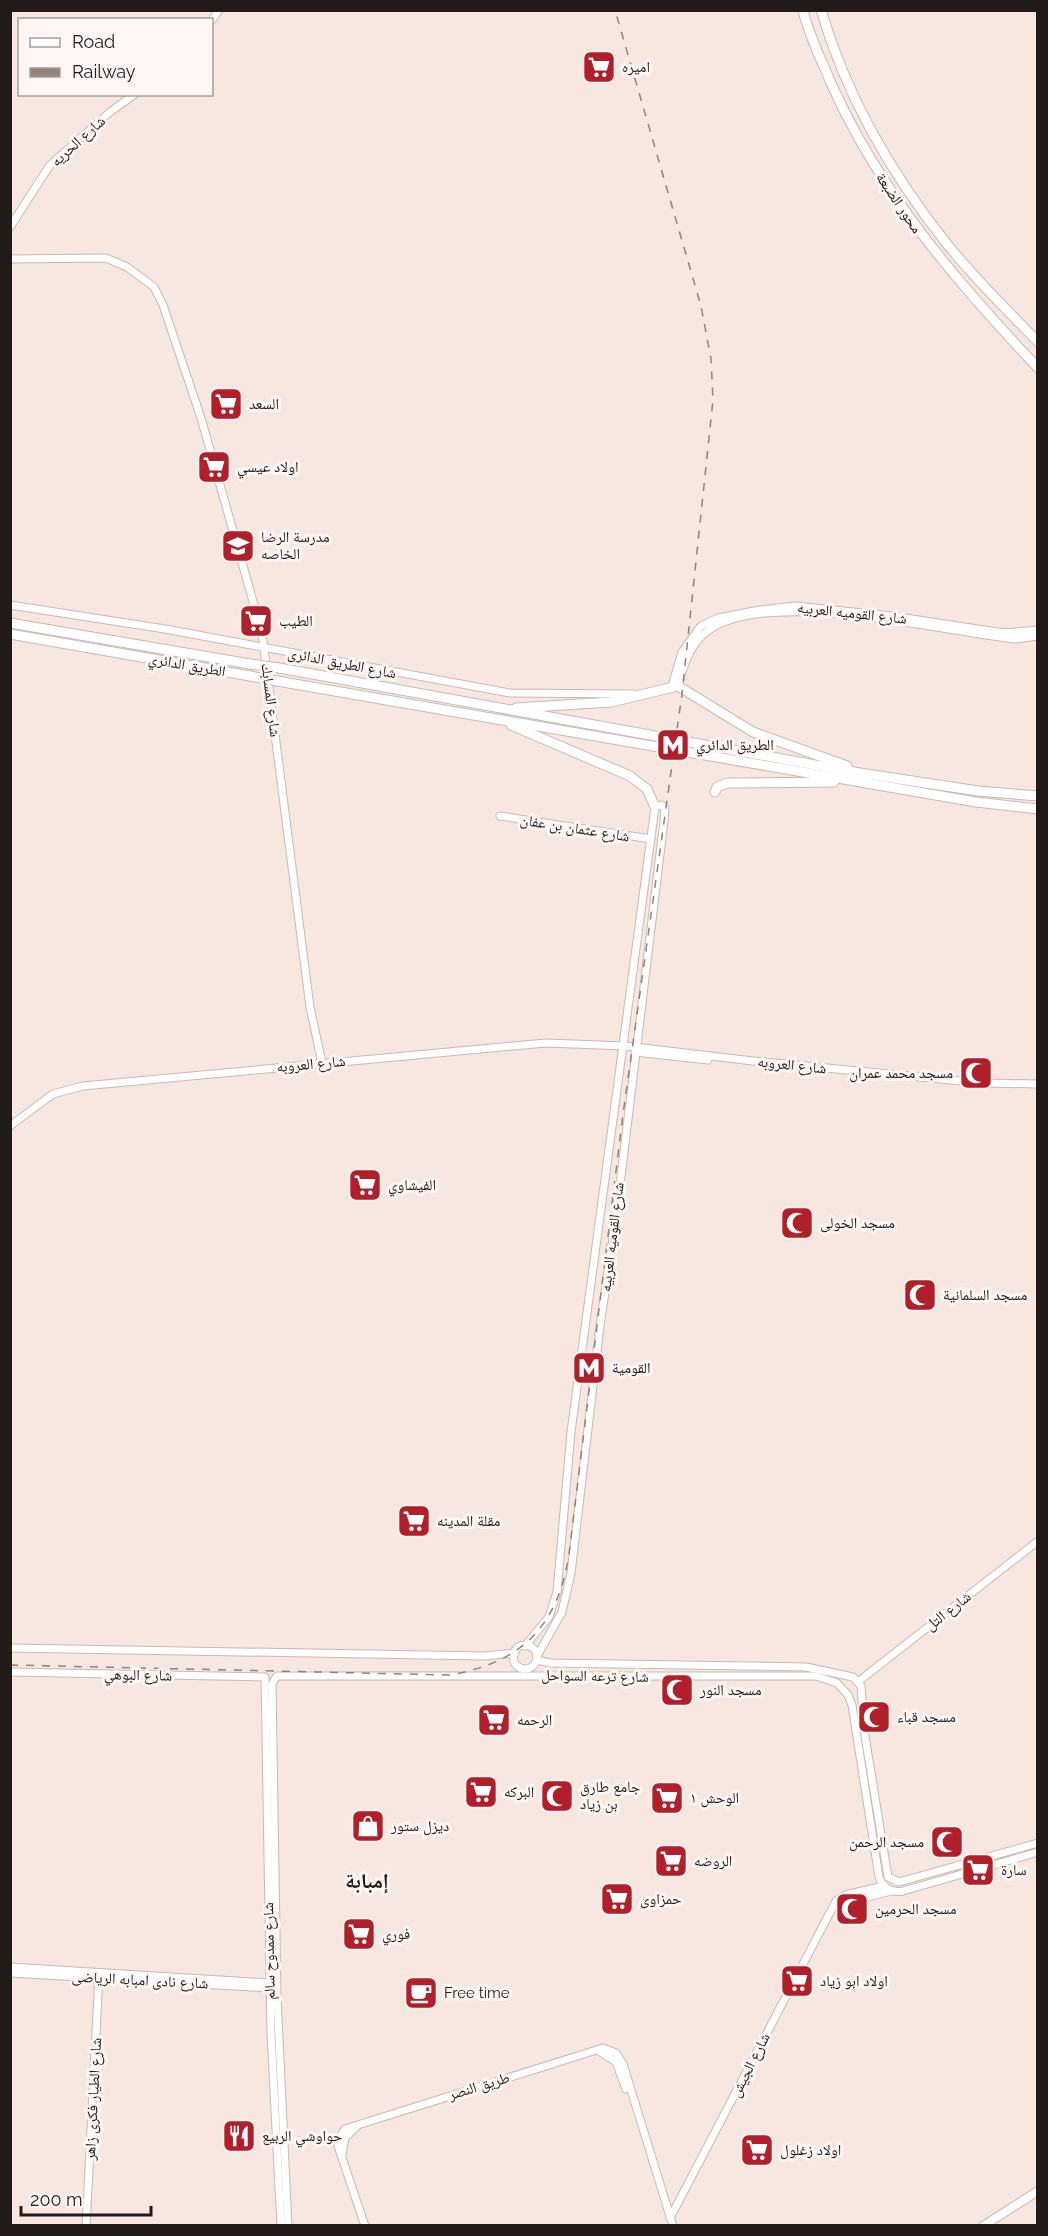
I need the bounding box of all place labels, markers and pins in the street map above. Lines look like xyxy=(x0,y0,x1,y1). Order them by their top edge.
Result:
supermarket icon: اميره xyxy=(581,49,617,85)
place label: اميره xyxy=(622,58,650,76)
supermarket icon: السعد xyxy=(208,386,244,422)
place label: السعد xyxy=(249,395,279,413)
supermarket icon: اولاد عيسي xyxy=(196,449,232,485)
place label: اولاد عيسي xyxy=(237,458,299,479)
school or university icon: مدرسة الرضا الخاصه xyxy=(220,528,256,564)
place label: مدرسة الرضا الخاصه xyxy=(261,528,330,563)
supermarket icon: الطيب xyxy=(238,603,274,639)
place label: الطيب xyxy=(279,612,313,630)
metro station icon: الطريق الدائري xyxy=(655,727,691,763)
place label: الطريق الدائري xyxy=(696,736,774,757)
mosque icon: مسجد محمد عمران xyxy=(958,1055,994,1091)
place label: مسجد محمد عمران xyxy=(849,1064,953,1083)
supermarket icon: الفيشاوي xyxy=(347,1167,383,1203)
place label: الفيشاوي xyxy=(388,1176,436,1197)
mosque icon: مسجد الخولى xyxy=(779,1205,815,1241)
place label: مسجد الخولى xyxy=(820,1214,895,1233)
mosque icon: مسجد السلمانية xyxy=(902,1277,938,1313)
place label: مسجد السلمانية xyxy=(943,1286,1028,1304)
metro station icon: القومية xyxy=(571,1350,607,1386)
place label: القومية xyxy=(612,1359,651,1377)
supermarket icon: مقلة المدينه xyxy=(396,1503,432,1539)
place label: مقلة المدينه xyxy=(437,1512,500,1530)
mosque icon: مسجد النور xyxy=(659,1672,695,1708)
place label: مسجد النور xyxy=(699,1681,762,1699)
mosque icon: مسجد قباء xyxy=(856,1699,892,1735)
supermarket icon: الرحمه xyxy=(476,1702,512,1738)
place label: مسجد قباء xyxy=(897,1708,956,1726)
place label: الرحمه xyxy=(517,1711,552,1729)
supermarket icon: البركه xyxy=(463,1774,499,1810)
mosque icon: جامع طارق بن زياد xyxy=(539,1778,575,1814)
place label: جامع طارق بن زياد xyxy=(580,1778,641,1814)
supermarket icon: الوحش ١ xyxy=(649,1780,685,1816)
place label: البركه xyxy=(504,1783,534,1801)
place label: الوحش ١ xyxy=(690,1789,739,1808)
shop icon: ديزل ستور xyxy=(350,1808,386,1844)
place label: ديزل ستور xyxy=(390,1817,449,1836)
mosque icon: مسجد الرحمن xyxy=(929,1824,965,1860)
place label: مسجد الرحمن xyxy=(849,1833,924,1852)
supermarket icon: الروضه xyxy=(653,1843,689,1879)
place label: الروضه xyxy=(694,1852,732,1870)
supermarket icon: سارة xyxy=(960,1852,996,1888)
place label: سارة xyxy=(1001,1861,1027,1879)
supermarket icon: حمزاوى xyxy=(599,1881,635,1917)
place label: حمزاوى xyxy=(640,1890,682,1909)
mosque icon: مسجد الحرمين xyxy=(834,1891,870,1927)
place label: مسجد الحرمين xyxy=(875,1900,957,1919)
supermarket icon: فوري xyxy=(341,1916,377,1952)
place label: فوري xyxy=(382,1925,410,1946)
supermarket icon: اولاد ابو زياد xyxy=(779,1963,815,1999)
place label: اولاد ابو زياد xyxy=(820,1972,888,1990)
cafe icon: Free time xyxy=(403,1975,439,2011)
place label: Free time xyxy=(444,1984,510,2002)
restaurant icon: حواوشي الربيع xyxy=(221,2118,257,2154)
place label: حواوشي الربيع xyxy=(262,2127,343,2148)
supermarket icon: اولاد زغلول xyxy=(739,2132,775,2168)
place label: اولاد زغلول xyxy=(780,2141,841,2160)

